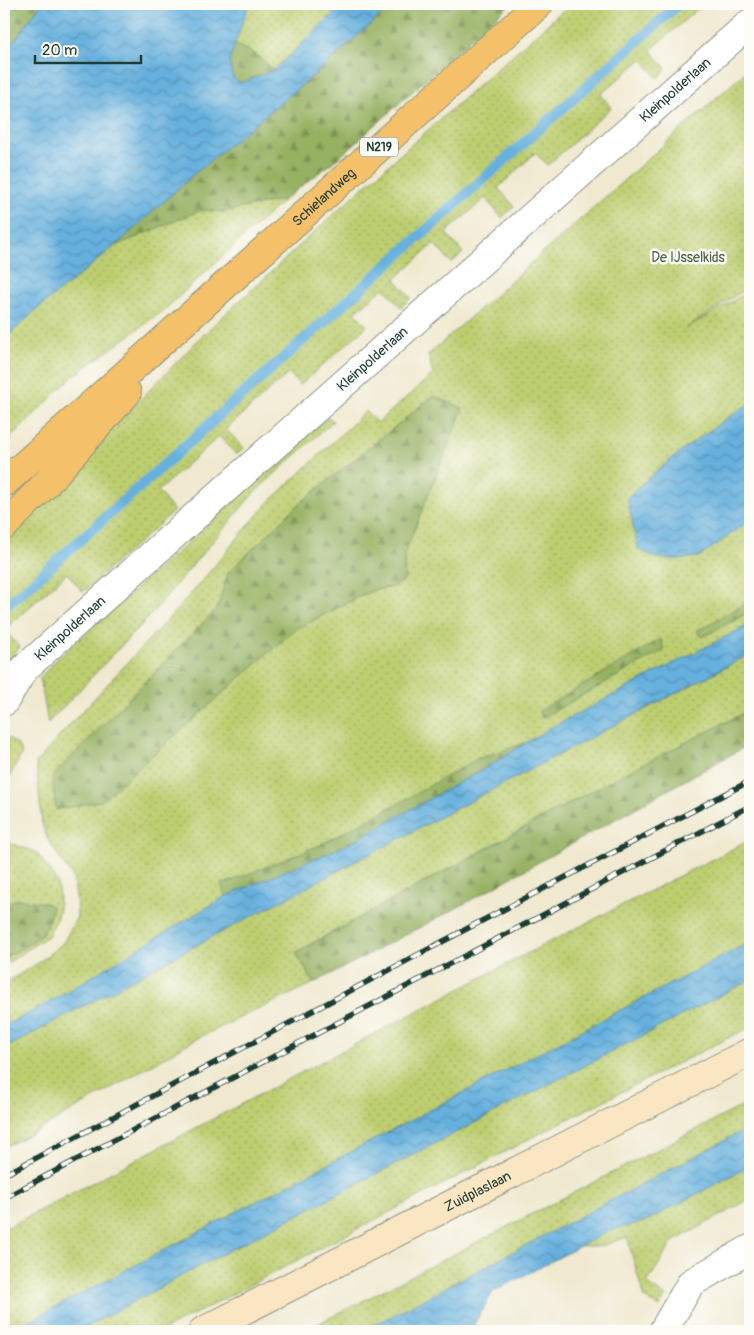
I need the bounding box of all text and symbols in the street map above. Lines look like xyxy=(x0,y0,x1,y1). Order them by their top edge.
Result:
scale bar xyxy=(35,32,141,64)
text: 20 m xyxy=(42,41,77,60)
street label: Kleinpolderlaan xyxy=(636,54,714,126)
road number: N219 xyxy=(360,138,398,156)
street label: Schielandweg xyxy=(289,165,359,230)
park label: De IJsselkids xyxy=(651,249,726,266)
street label: Kleinpolderlaan xyxy=(333,323,412,395)
street label: Kleinpolderlaan xyxy=(31,592,109,665)
street label: Zuidplaslaan xyxy=(441,1167,514,1216)

